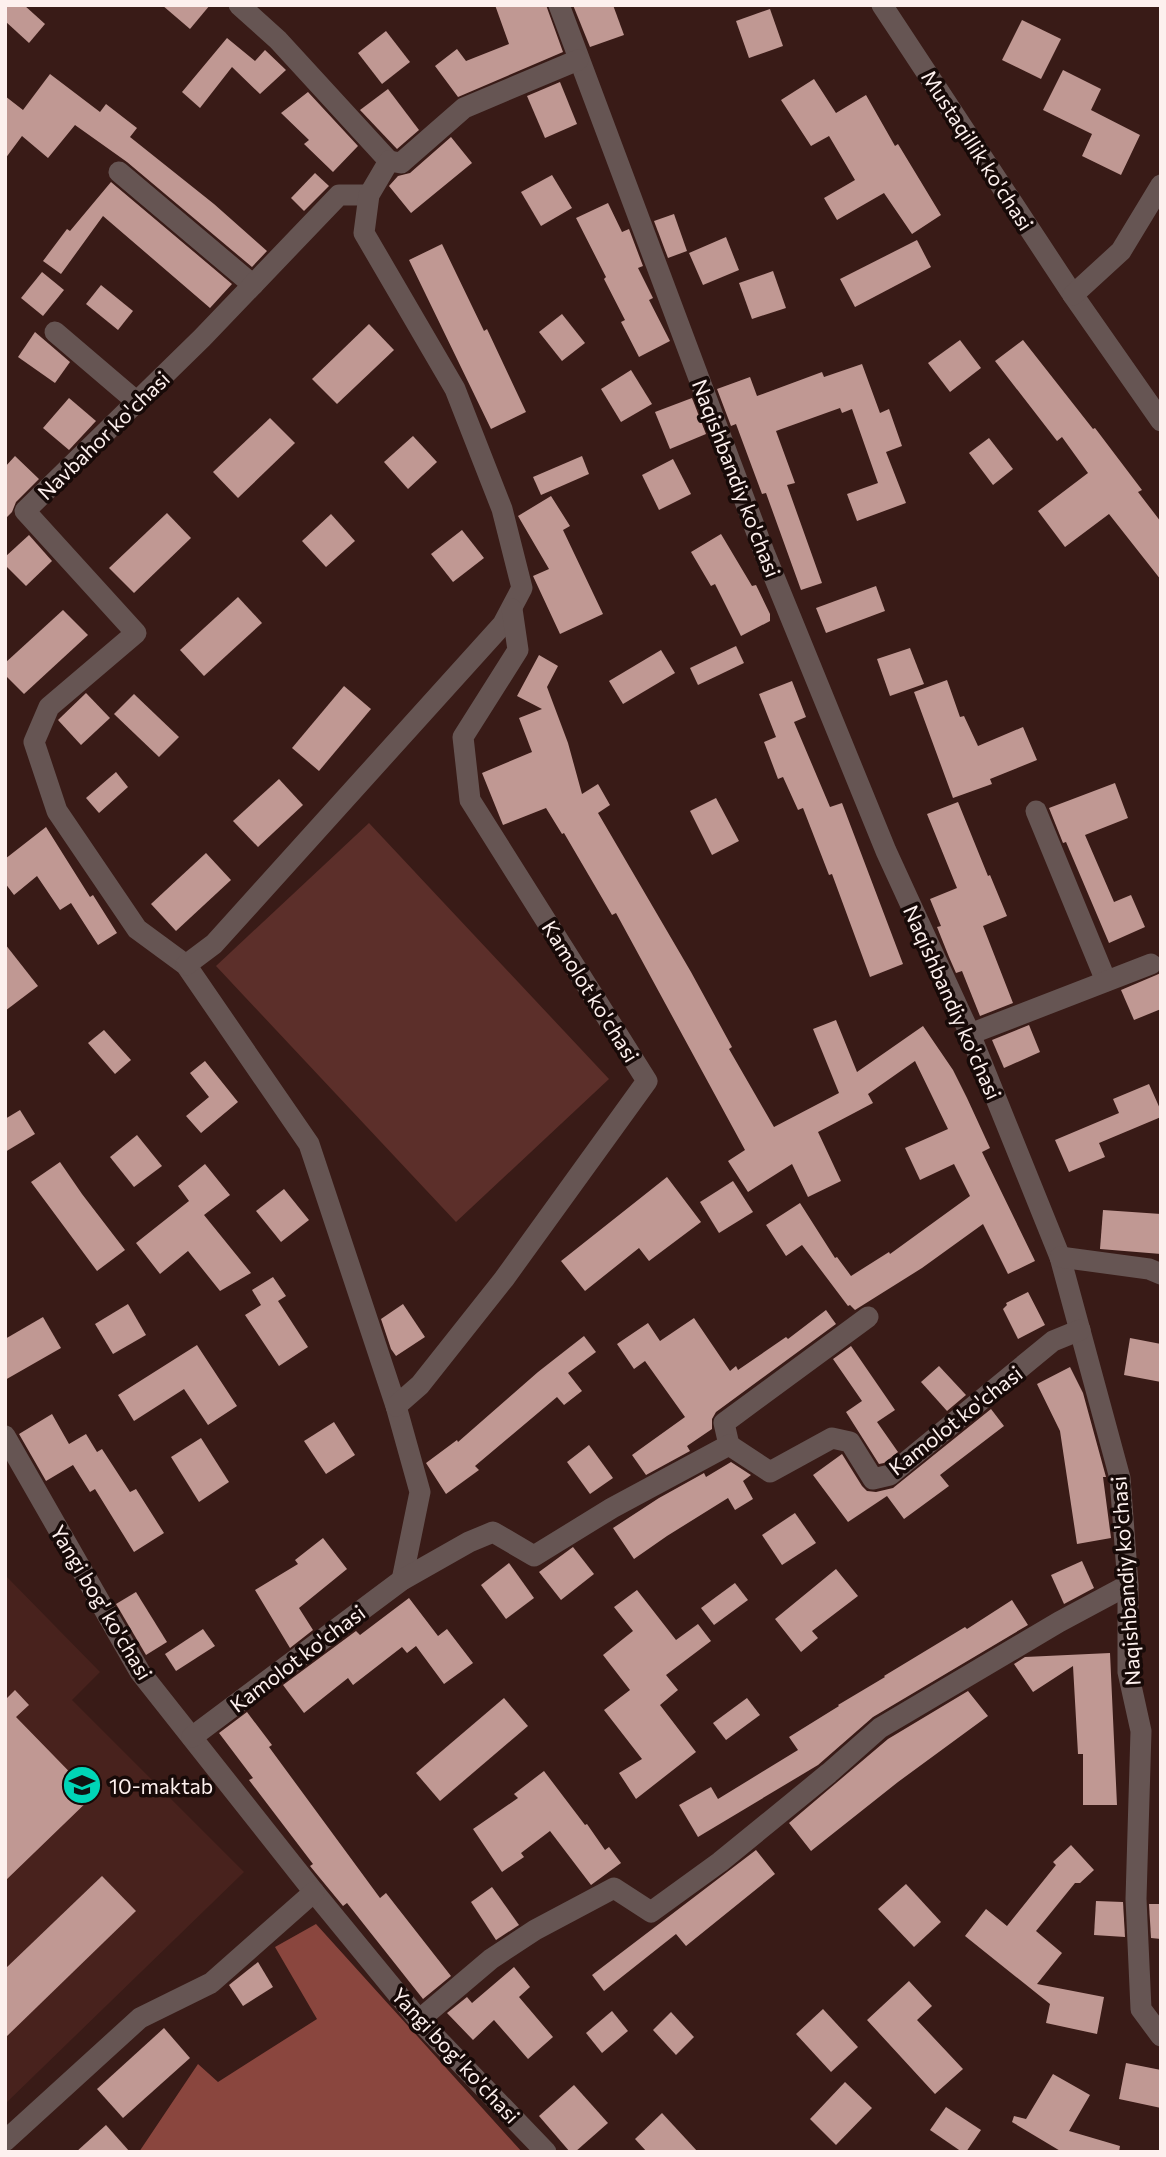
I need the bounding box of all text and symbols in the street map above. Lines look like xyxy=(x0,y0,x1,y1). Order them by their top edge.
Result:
street label: Mustaqillik ko'chasi xyxy=(917,65,1039,235)
street label: Navbahor ko'chasi xyxy=(32,366,174,504)
street label: Naqishbandiy ko'chasi xyxy=(688,376,786,580)
street label: Naqishbandiy ko'chasi xyxy=(899,901,1007,1103)
street label: Kamolot ko'chasi xyxy=(537,916,645,1066)
street label: Kamolot ko'chasi xyxy=(883,1360,1027,1480)
street label: Naqishbandiy ko'chasi xyxy=(1105,1475,1145,1687)
street label: Yangi bog' ko'chasi xyxy=(46,1520,158,1684)
street label: Kamolot ko'chasi xyxy=(225,1599,369,1717)
school or university icon: 10-maktab xyxy=(61,1764,103,1806)
place label: 10-maktab xyxy=(109,1773,213,1798)
street label: Yangi bog' ko'chasi xyxy=(387,1982,525,2128)

